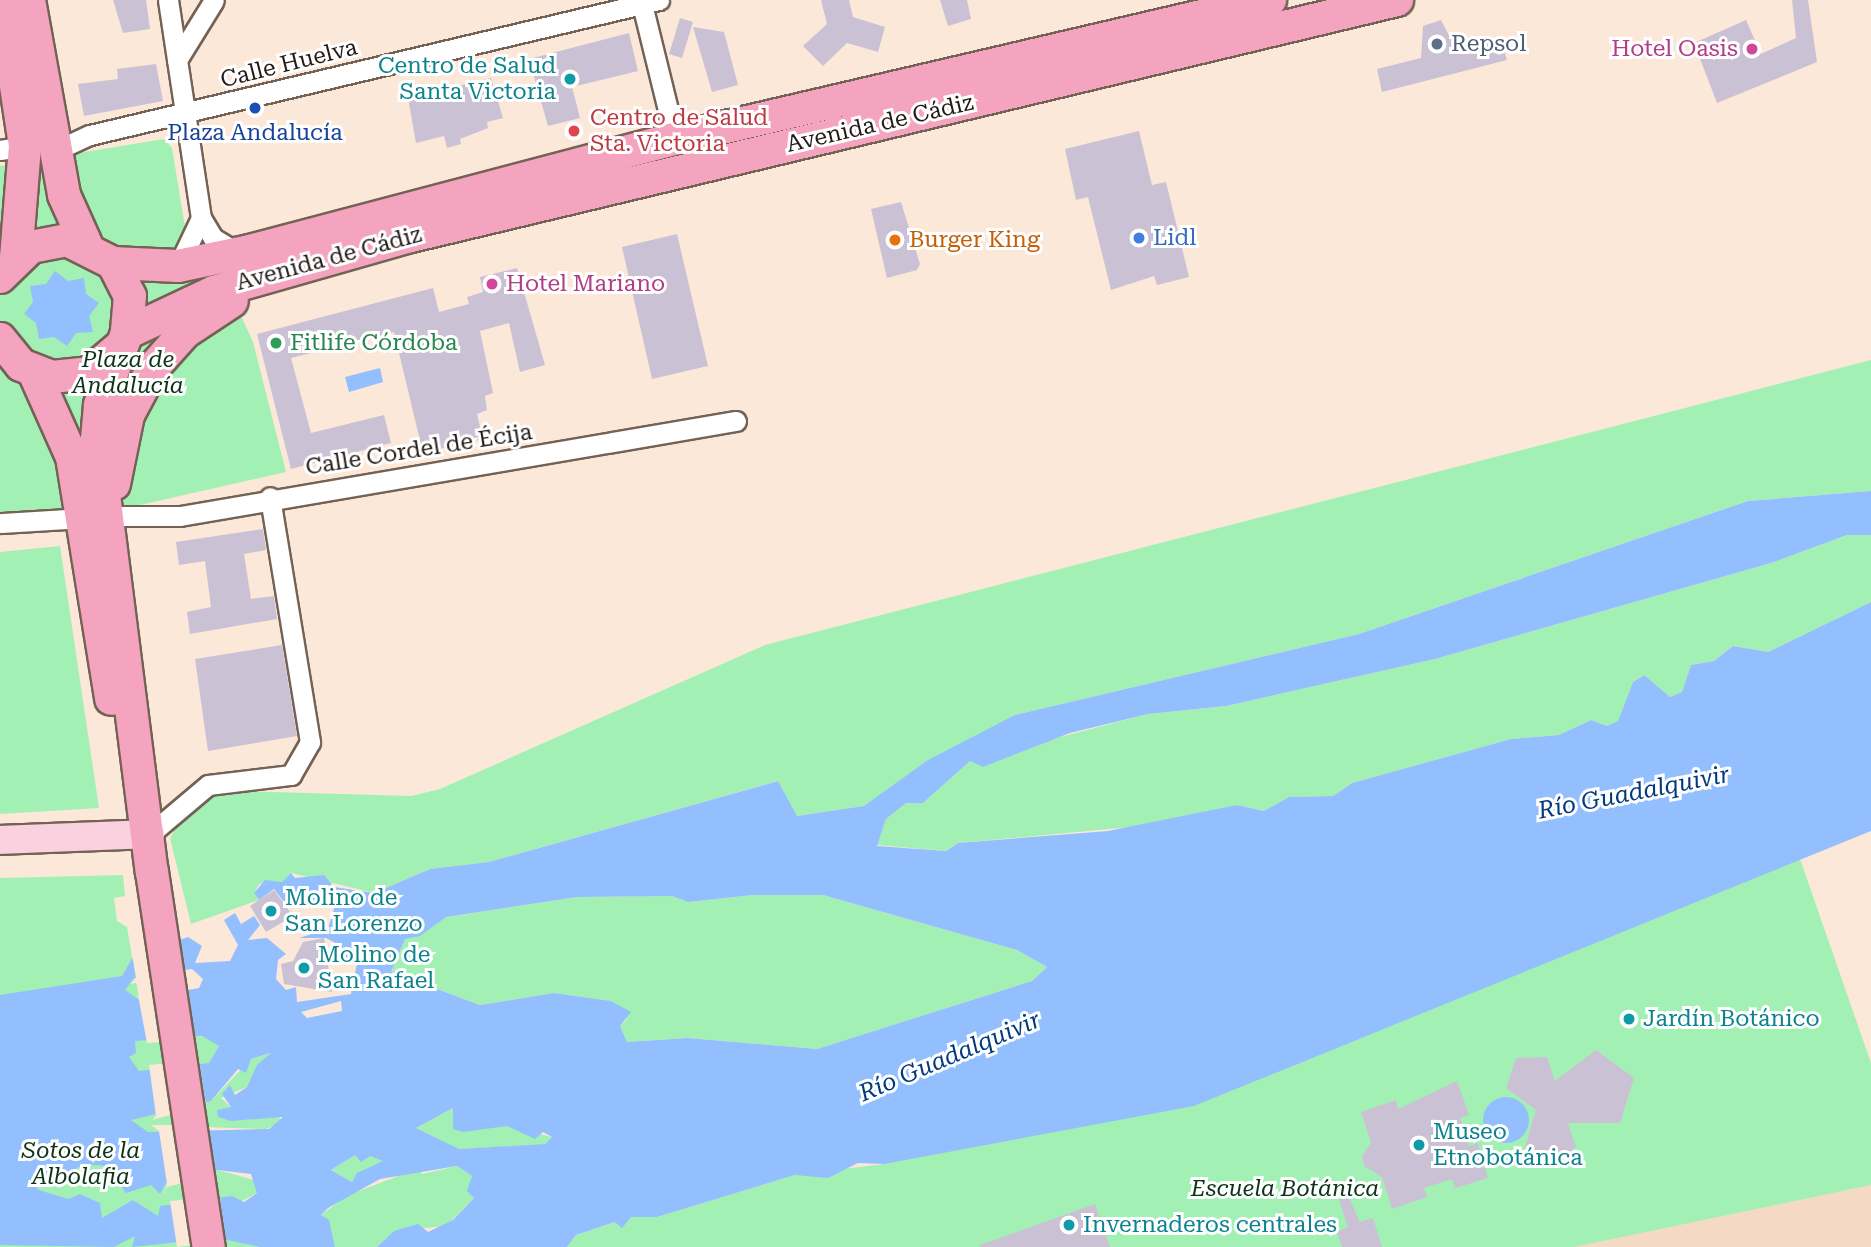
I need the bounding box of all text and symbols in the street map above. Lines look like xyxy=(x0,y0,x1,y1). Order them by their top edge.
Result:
place label: Repsol xyxy=(1451,30,1526,58)
street label: Calle Huelva xyxy=(218,34,360,94)
place label: Hotel Oasis xyxy=(1611,35,1738,63)
marker: Repsol xyxy=(1429,36,1445,52)
marker: Hotel Oasis xyxy=(1744,41,1760,57)
place label: Centro de Salud Santa Victoria xyxy=(378,52,556,106)
marker: Centro de Salud Santa Victoria xyxy=(562,71,578,87)
street label: Avenida de Cádiz xyxy=(784,89,976,159)
marker: Plaza Andalucía xyxy=(247,100,263,116)
place label: Centro de Salud Sta. Victoria xyxy=(590,104,768,158)
place label: Plaza Andalucía xyxy=(167,119,343,147)
marker: Centro de Salud Sta. Victoria xyxy=(564,121,584,141)
street label: Avenida de Cádiz xyxy=(233,221,425,297)
place label: Lidl xyxy=(1153,224,1196,252)
place label: Burger King xyxy=(909,226,1040,254)
marker: Lidl xyxy=(1131,230,1147,246)
marker: Burger King xyxy=(887,232,903,248)
place label: Hotel Mariano xyxy=(506,270,665,298)
marker: Hotel Mariano xyxy=(484,276,500,292)
place label: Fitlife Córdoba xyxy=(290,329,457,357)
marker: Fitlife Córdoba xyxy=(268,335,284,351)
park label: Plaza de Andalucía xyxy=(72,346,184,400)
street label: Calle Cordel de Écija xyxy=(304,418,534,482)
water label: Río Guadalquivir xyxy=(1536,760,1732,826)
place label: Molino de San Lorenzo xyxy=(285,884,423,938)
marker: Molino de San Lorenzo xyxy=(263,903,279,919)
place label: Molino de San Rafael xyxy=(318,941,434,995)
marker: Molino de San Rafael xyxy=(296,960,312,976)
place label: Jardín Botánico xyxy=(1643,1005,1820,1033)
water label: Río Guadalquivir xyxy=(855,1006,1045,1108)
marker: Jardín Botánico xyxy=(1621,1011,1637,1027)
place label: Museo Etnobotánica xyxy=(1433,1118,1583,1172)
park label: Sotos de la Albolafia xyxy=(22,1137,140,1191)
marker: Museo Etnobotánica xyxy=(1411,1137,1427,1153)
park label: Escuela Botánica xyxy=(1191,1175,1379,1203)
place label: Invernaderos centrales xyxy=(1083,1211,1337,1239)
marker: Invernaderos centrales xyxy=(1061,1217,1077,1233)

